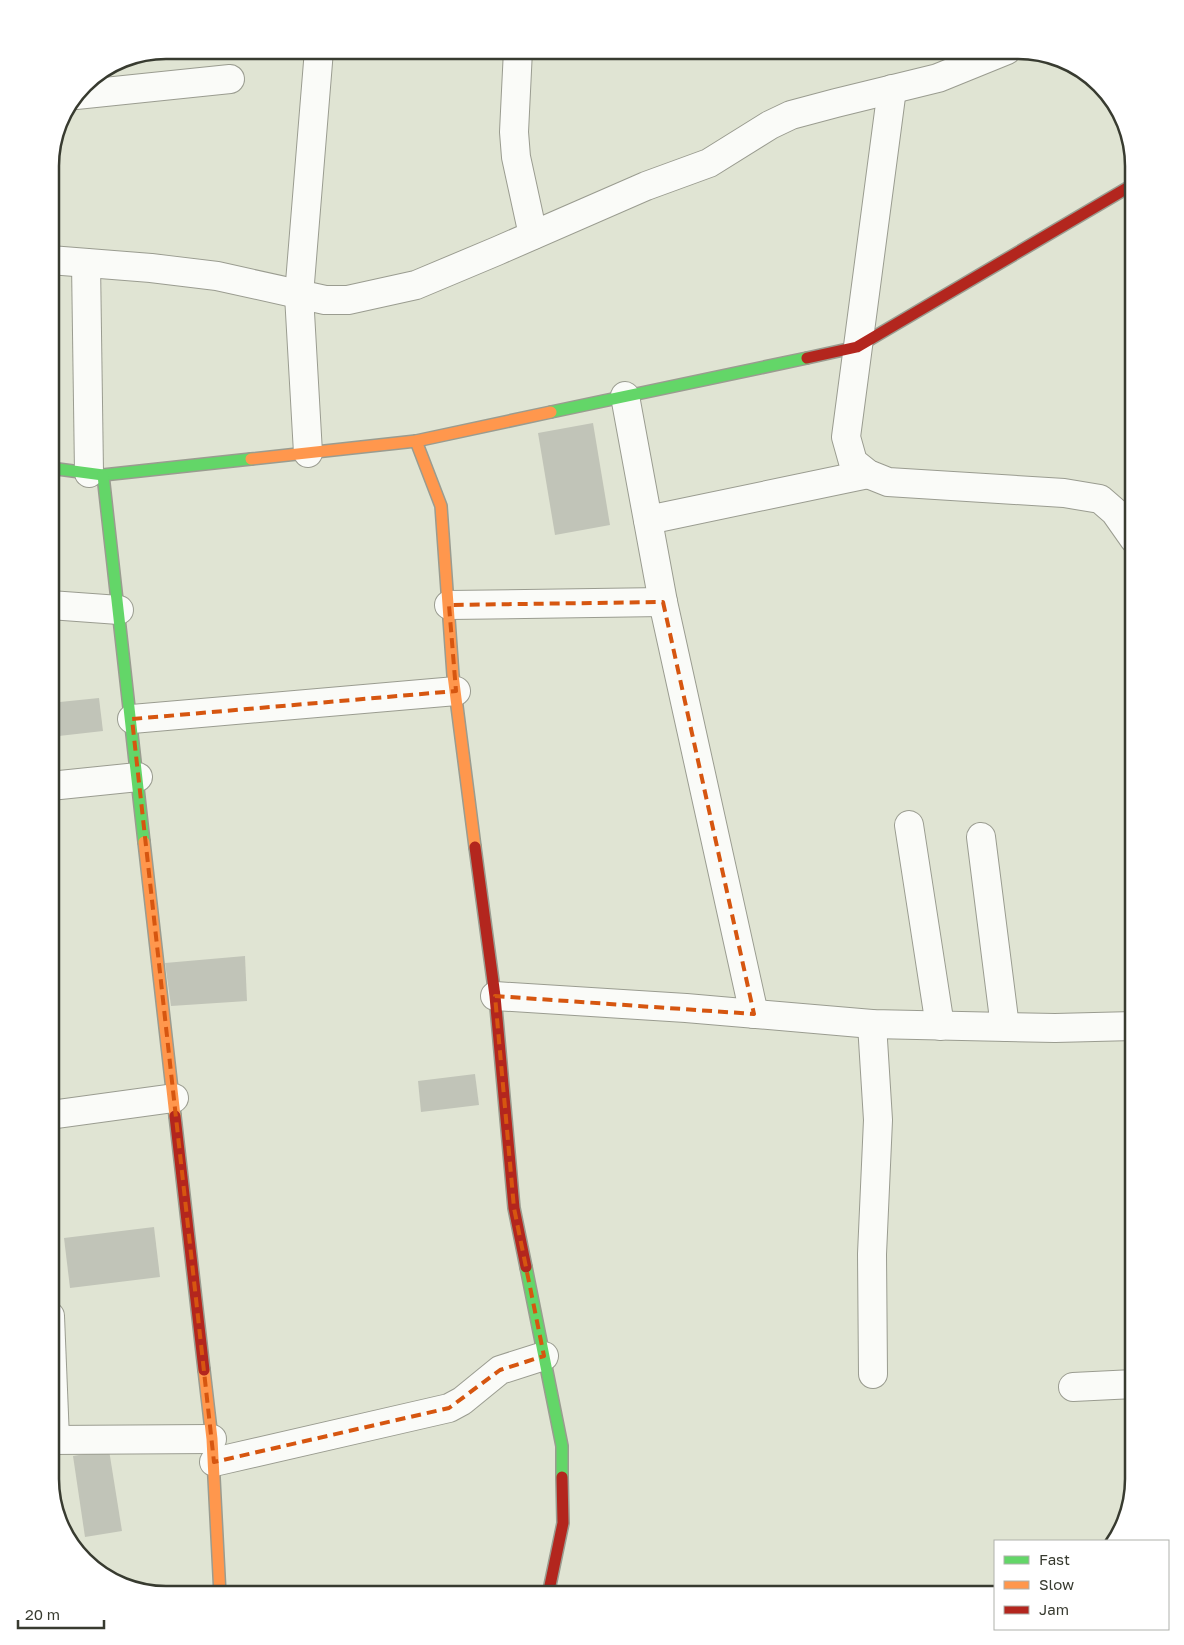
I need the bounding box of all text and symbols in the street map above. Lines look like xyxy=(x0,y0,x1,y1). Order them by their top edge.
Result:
legend xyxy=(994,1540,1169,1630)
text: Fast xyxy=(1039,1550,1070,1568)
text: Slow xyxy=(1039,1575,1074,1593)
scale bar xyxy=(18,1598,104,1630)
text: Jam xyxy=(1039,1600,1069,1618)
text: 20 m xyxy=(25,1605,60,1623)

